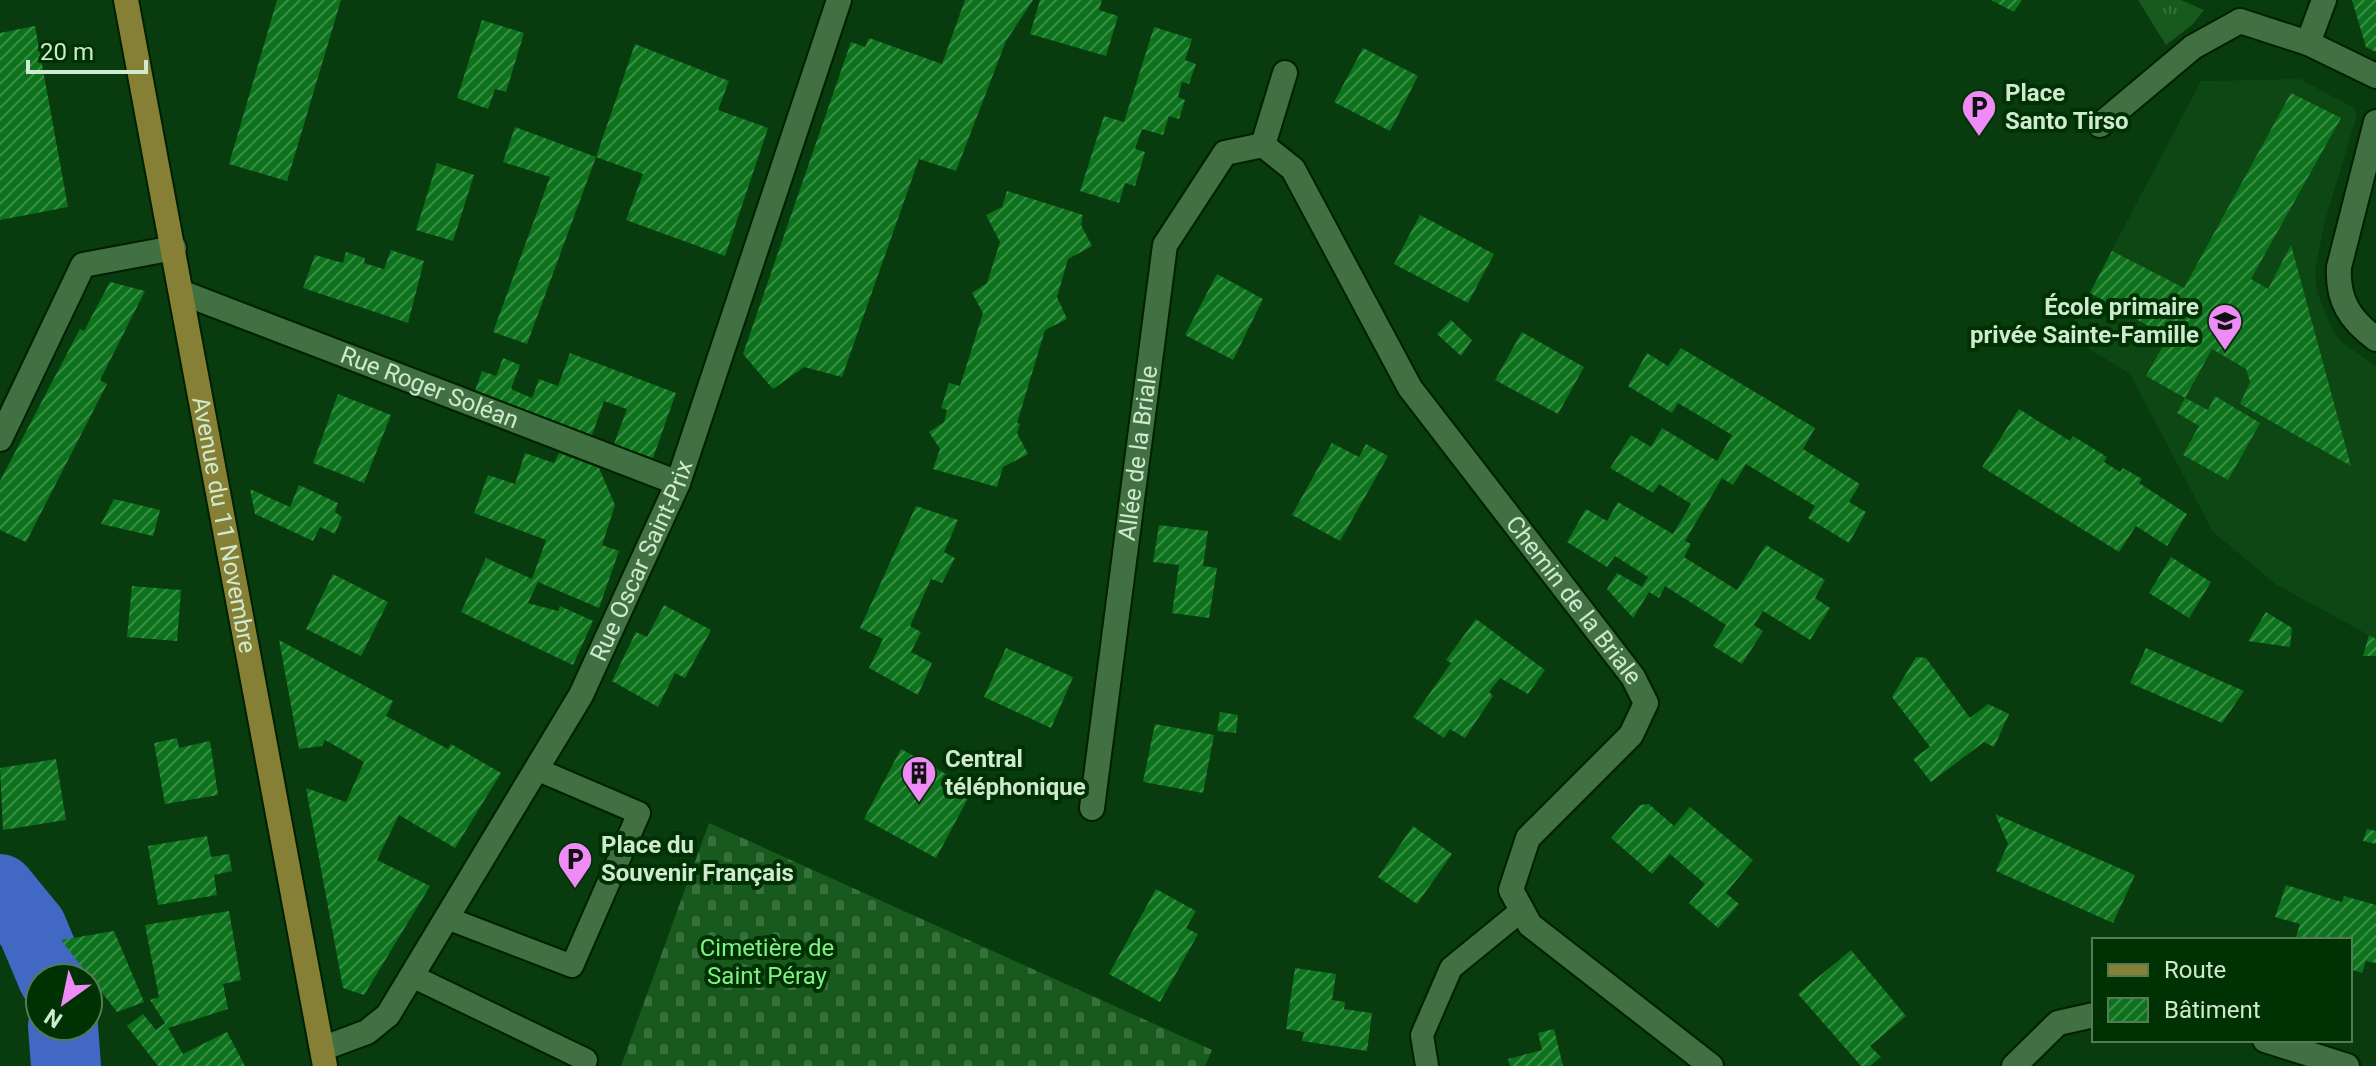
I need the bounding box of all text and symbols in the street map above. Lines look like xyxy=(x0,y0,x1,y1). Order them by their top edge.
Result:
scale bar xyxy=(28,24,146,74)
text: 20 m xyxy=(40,38,94,66)
place label: Place Santo Tirso xyxy=(2005,79,2129,135)
parking icon: Place Santo Tirso xyxy=(1960,88,1998,138)
place label: École primaire privée Sainte-Famille xyxy=(1970,293,2199,349)
school or university icon: École primaire privée Sainte-Famille xyxy=(2206,302,2244,352)
street label: Rue Roger Soléan xyxy=(337,341,522,434)
street label: Allée de la Briale xyxy=(1113,364,1163,542)
street label: Avenue du 11 Novembre xyxy=(186,394,262,655)
street label: Rue Oscar Saint-Prix xyxy=(584,457,699,666)
street label: Chemin de la Briale xyxy=(1500,510,1648,690)
place label: Central téléphonique xyxy=(945,745,1086,801)
building icon: Central téléphonique xyxy=(900,754,938,804)
place label: Place du Souvenir Français xyxy=(601,831,794,887)
parking icon: Place du Souvenir Français xyxy=(556,840,594,890)
park label: Cimetière de Saint Péray xyxy=(700,934,834,990)
legend xyxy=(2092,938,2352,1042)
text: Route xyxy=(2164,956,2226,984)
north arrow xyxy=(24,962,104,1042)
text: Bâtiment xyxy=(2164,996,2261,1024)
text: N xyxy=(40,1004,67,1033)

